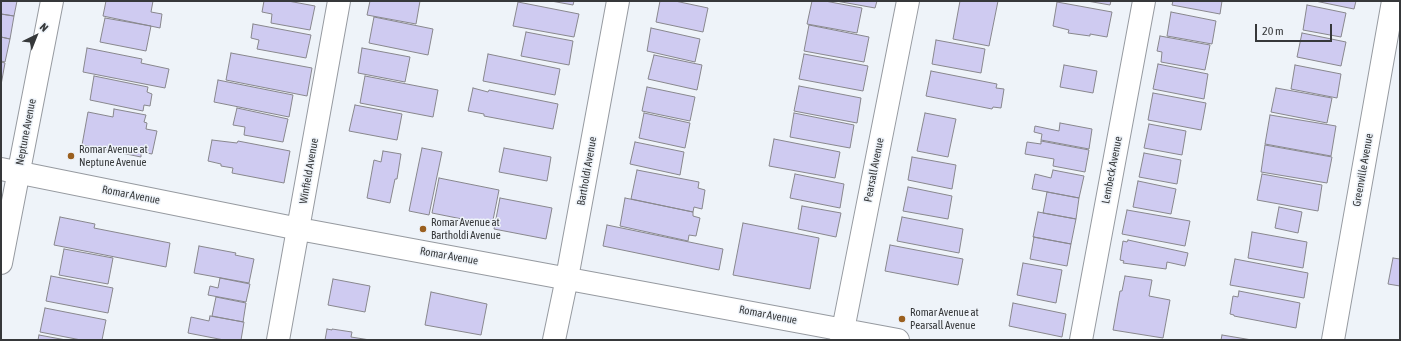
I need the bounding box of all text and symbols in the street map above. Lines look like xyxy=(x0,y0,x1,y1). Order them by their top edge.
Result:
north arrow xyxy=(16,16,56,56)
scale bar xyxy=(1257,16,1334,42)
text: N xyxy=(38,21,51,34)
text: 20 m xyxy=(1262,24,1284,38)
street label: Neptune Avenue xyxy=(13,98,39,166)
street label: Greenville Avenue xyxy=(1350,132,1376,208)
street label: Lembeck Avenue xyxy=(1099,135,1125,205)
street label: Bartholdi Avenue xyxy=(574,136,600,206)
street label: Winfield Avenue xyxy=(297,137,321,205)
street label: Pearsall Avenue xyxy=(861,137,887,203)
place label: Romar Avenue at Neptune Avenue xyxy=(79,143,148,169)
marker: Romar Avenue at Neptune Avenue xyxy=(66,151,76,161)
street label: Romar Avenue xyxy=(101,183,161,207)
place label: Romar Avenue at Bartholdi Avenue xyxy=(431,216,501,242)
marker: Romar Avenue at Bartholdi Avenue xyxy=(418,224,428,234)
street label: Romar Avenue xyxy=(419,244,479,268)
street label: Romar Avenue xyxy=(738,303,798,327)
place label: Romar Avenue at Pearsall Avenue xyxy=(910,306,979,332)
marker: Romar Avenue at Pearsall Avenue xyxy=(897,314,907,324)

